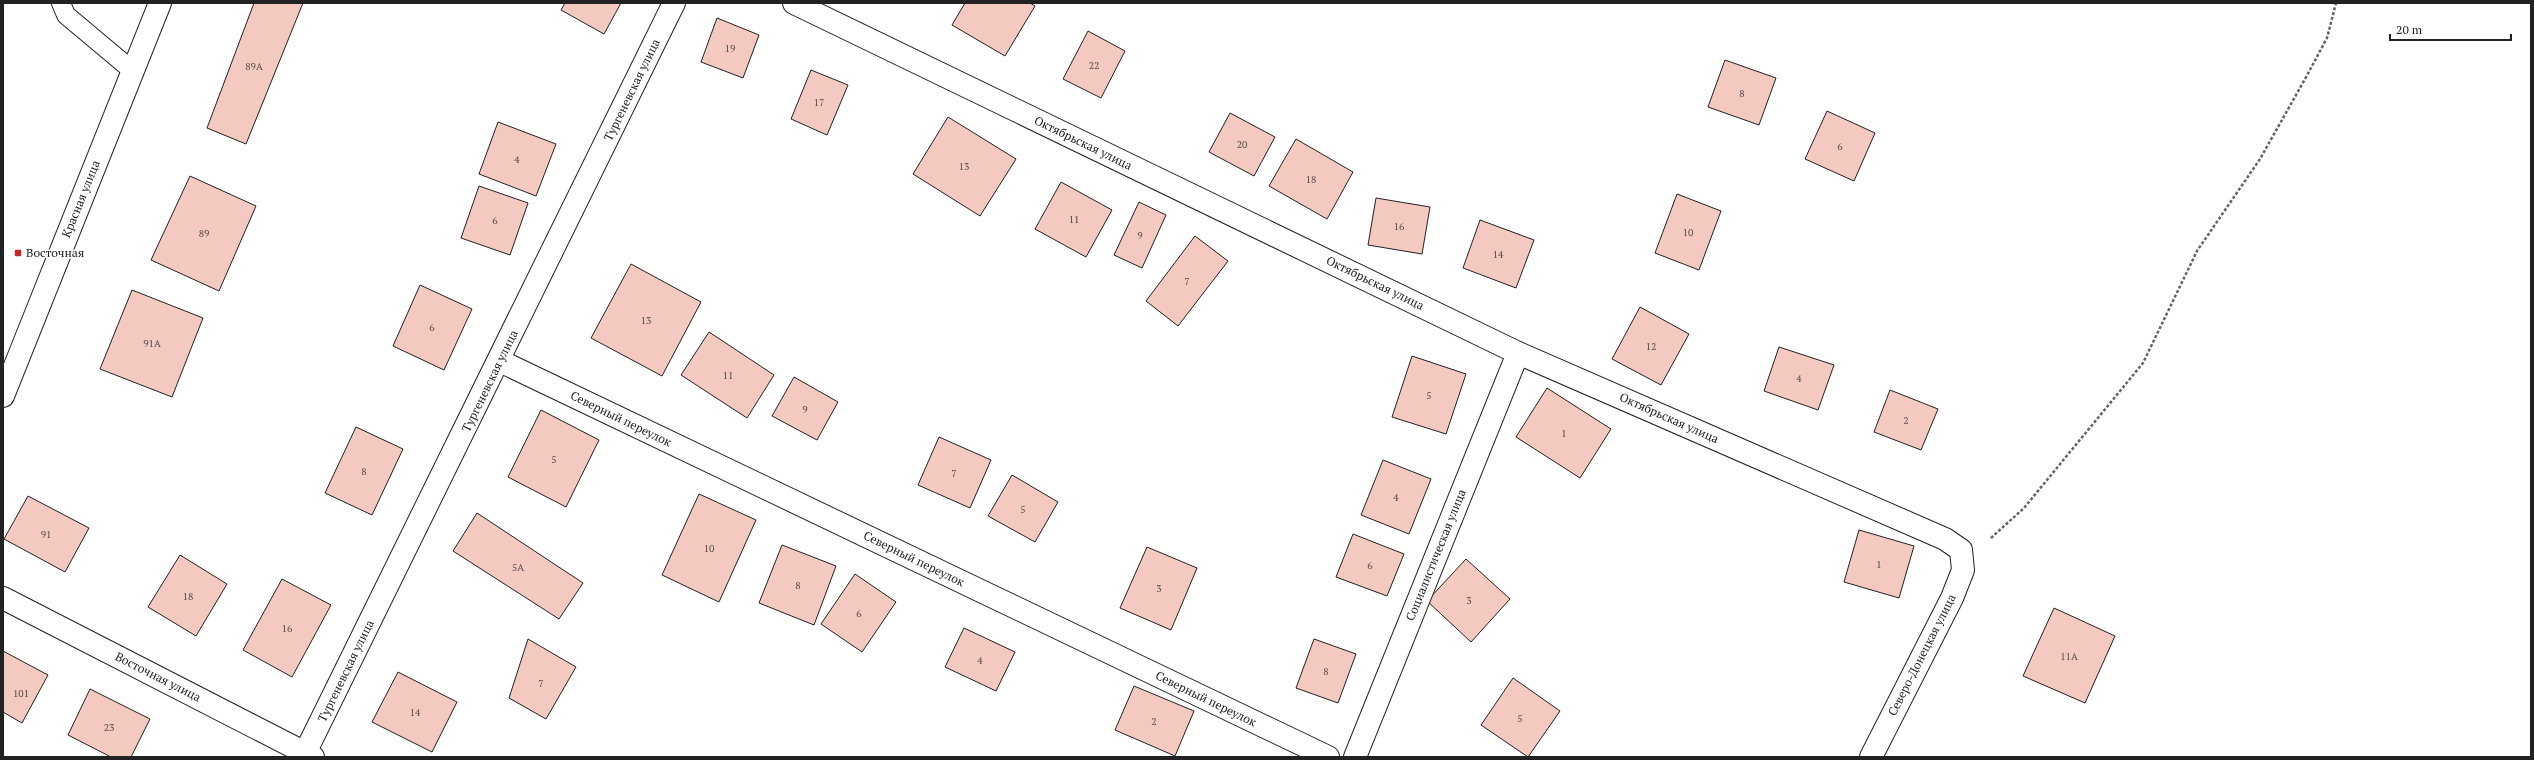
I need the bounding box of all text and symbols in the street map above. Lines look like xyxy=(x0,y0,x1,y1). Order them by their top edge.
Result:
scale bar xyxy=(2390,16,2511,42)
text: 20 m xyxy=(2396,22,2423,37)
street label: Тургеневская улица xyxy=(600,36,663,143)
house number: 19 xyxy=(725,42,735,55)
house number: 22 xyxy=(1089,59,1099,72)
house number: 89А xyxy=(245,60,263,73)
house number: 8 xyxy=(1739,87,1745,100)
house number: 17 xyxy=(814,96,824,109)
street label: Октябрьская улица xyxy=(1032,112,1135,173)
house number: 20 xyxy=(1237,138,1247,151)
house number: 6 xyxy=(1837,140,1843,153)
house number: 4 xyxy=(514,153,520,166)
street label: Красная улица xyxy=(58,158,103,240)
house number: 13 xyxy=(959,160,969,173)
house number: 18 xyxy=(1306,173,1316,186)
house number: 11 xyxy=(1069,213,1079,226)
house number: 6 xyxy=(492,214,498,227)
house number: 16 xyxy=(1394,220,1405,233)
house number: 10 xyxy=(1683,226,1693,239)
house number: 89 xyxy=(199,227,209,240)
house number: 9 xyxy=(1137,229,1143,242)
place label: Восточная xyxy=(26,245,84,260)
marker: Восточная xyxy=(13,248,23,258)
house number: 14 xyxy=(1493,248,1504,261)
street label: Октябрьская улица xyxy=(1324,252,1427,313)
house number: 7 xyxy=(1184,275,1190,288)
house number: 13 xyxy=(641,314,651,327)
house number: 6 xyxy=(429,321,435,334)
street label: Тургеневская улица xyxy=(458,327,521,434)
house number: 91А xyxy=(143,337,161,350)
house number: 12 xyxy=(1646,340,1656,353)
house number: 11 xyxy=(723,369,733,382)
house number: 4 xyxy=(1796,372,1802,385)
street label: Северный переулок xyxy=(568,388,675,450)
house number: 5 xyxy=(1426,389,1432,402)
street label: Октябрьская улица xyxy=(1617,389,1721,446)
house number: 9 xyxy=(802,403,808,416)
house number: 2 xyxy=(1903,414,1909,427)
house number: 1 xyxy=(1561,427,1567,440)
house number: 5 xyxy=(551,453,557,466)
house number: 8 xyxy=(361,465,367,478)
house number: 7 xyxy=(951,467,957,480)
street label: Социалистическая улица xyxy=(1402,487,1469,623)
house number: 4 xyxy=(1393,491,1399,504)
house number: 5 xyxy=(1020,503,1026,516)
house number: 91 xyxy=(41,528,51,541)
street label: Северный переулок xyxy=(861,528,968,590)
house number: 10 xyxy=(704,542,714,555)
house number: 1 xyxy=(1876,558,1882,571)
house number: 6 xyxy=(1367,559,1373,572)
house number: 5А xyxy=(512,561,524,574)
house number: 8 xyxy=(795,579,801,592)
house number: 3 xyxy=(1156,582,1162,595)
house number: 18 xyxy=(183,590,193,603)
street label: Северо-Донецкая улица xyxy=(1884,591,1959,718)
house number: 3 xyxy=(1466,594,1472,607)
house number: 6 xyxy=(856,607,862,620)
street label: Тургеневская улица xyxy=(314,617,377,724)
house number: 16 xyxy=(282,622,293,635)
street label: Восточная улица xyxy=(113,648,204,705)
house number: 11А xyxy=(2060,650,2078,663)
house number: 4 xyxy=(977,654,983,667)
house number: 8 xyxy=(1323,665,1329,678)
street label: Северный переулок xyxy=(1153,668,1260,730)
house number: 7 xyxy=(538,677,544,690)
house number: 101 xyxy=(13,687,29,700)
house number: 14 xyxy=(410,706,421,719)
house number: 5 xyxy=(1517,712,1523,725)
house number: 2 xyxy=(1151,715,1157,728)
house number: 23 xyxy=(104,721,114,734)

